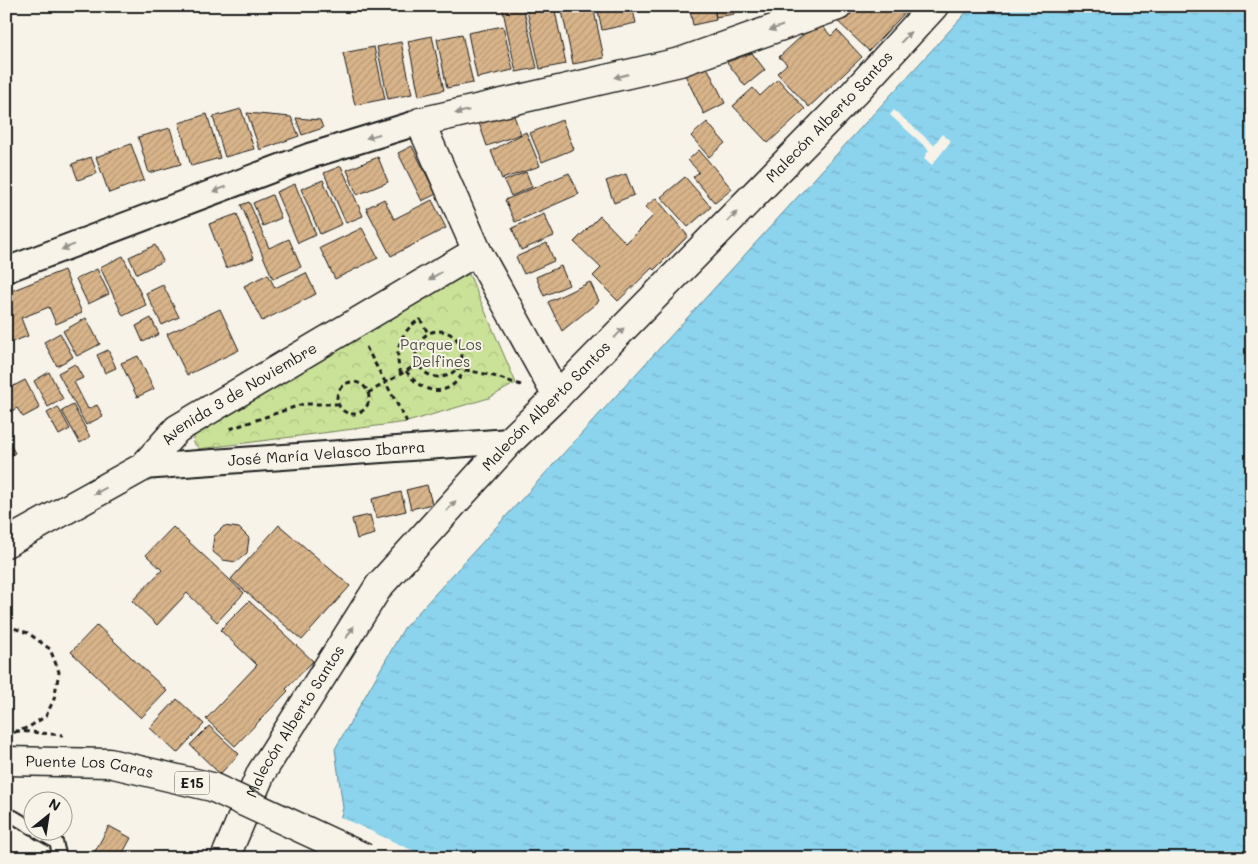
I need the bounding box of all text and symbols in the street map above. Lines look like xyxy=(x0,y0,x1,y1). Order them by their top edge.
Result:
one-way arrow xyxy=(768,24,783,32)
one-way arrow xyxy=(900,31,912,43)
street label: Malecón Alberto Santos xyxy=(761,46,897,186)
one-way arrow xyxy=(613,72,628,80)
one-way arrow xyxy=(455,108,470,116)
one-way arrow xyxy=(366,133,381,141)
one-way arrow xyxy=(213,186,227,194)
one-way arrow xyxy=(726,211,738,223)
one-way arrow xyxy=(60,243,75,251)
one-way arrow xyxy=(427,272,442,280)
one-way arrow xyxy=(613,327,625,339)
park label: Parque Los Delfines xyxy=(400,334,482,371)
street label: Malecón Alberto Santos xyxy=(477,336,614,475)
street label: Avenida 3 de Noviembre xyxy=(156,337,320,449)
street label: José María Velasco Ibarra xyxy=(227,436,426,470)
one-way arrow xyxy=(94,486,107,495)
one-way arrow xyxy=(446,499,457,512)
one-way arrow xyxy=(345,626,355,639)
street label: Malecón Alberto Santos xyxy=(241,641,348,800)
street label: Puente Los Caras xyxy=(25,750,156,782)
road number: E15 xyxy=(174,771,210,794)
north arrow xyxy=(22,792,72,842)
text: N xyxy=(45,793,64,815)

